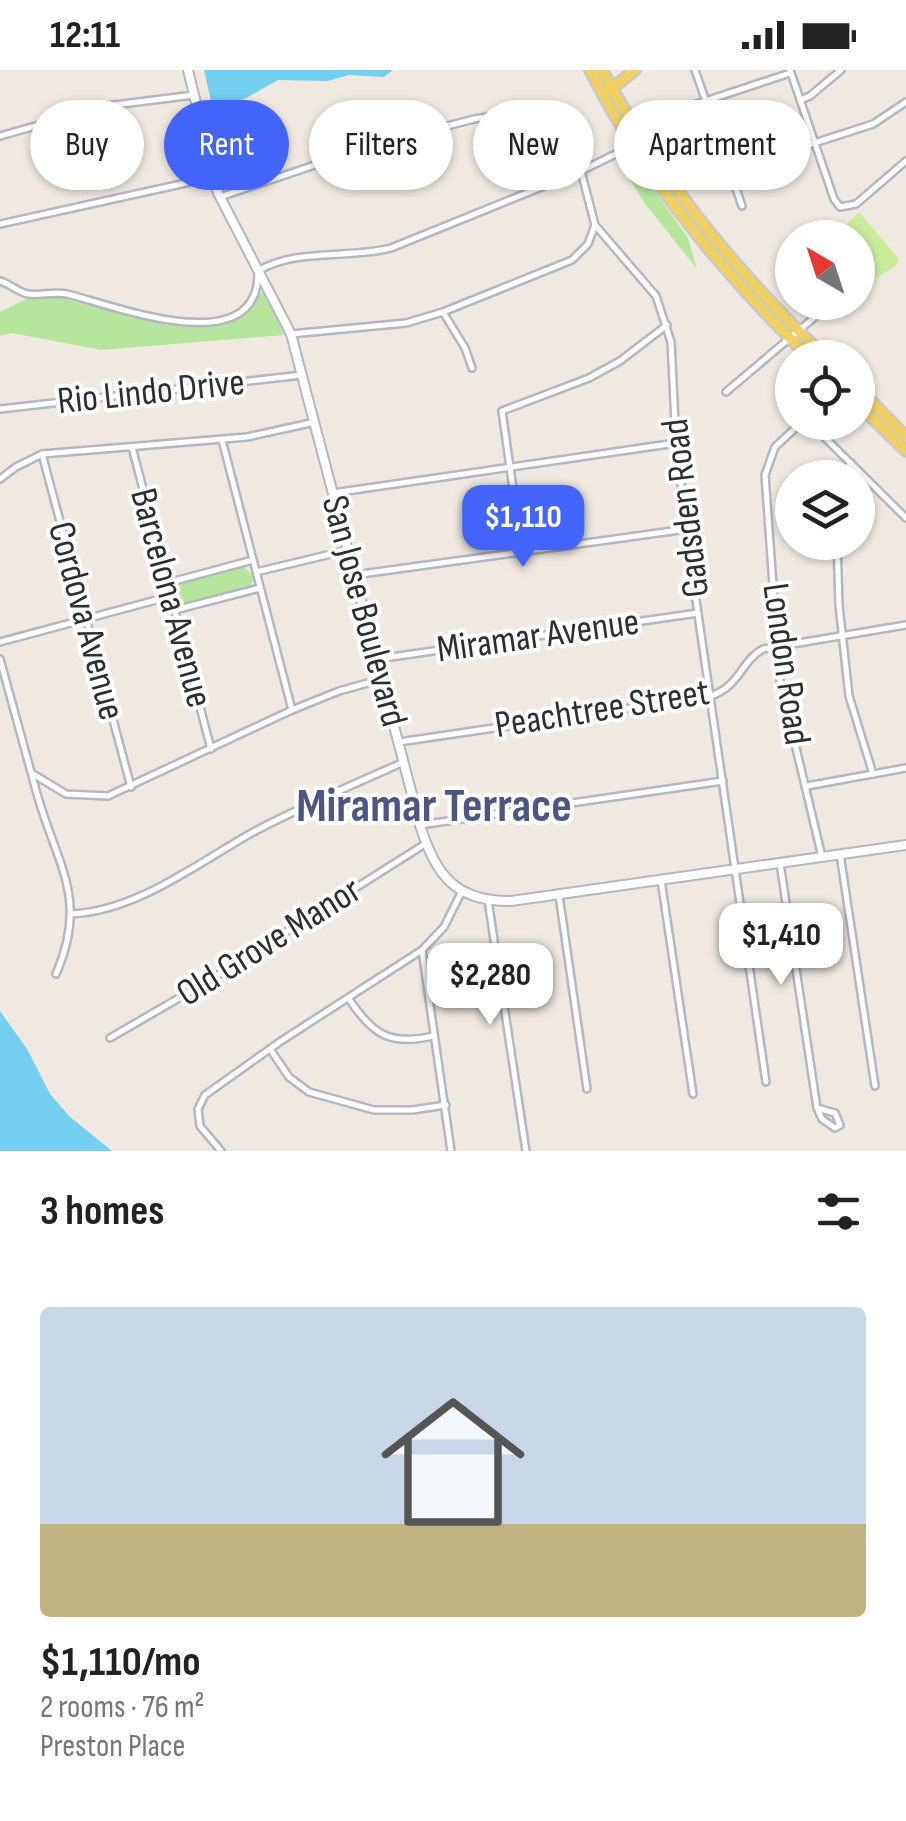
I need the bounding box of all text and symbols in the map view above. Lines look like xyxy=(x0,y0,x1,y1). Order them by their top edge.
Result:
text: 12:11 xyxy=(50,13,120,58)
chip: Buy xyxy=(30,100,144,190)
chip: Rent xyxy=(164,100,289,190)
chip: Filters xyxy=(309,100,453,190)
chip: New xyxy=(473,100,594,190)
chip: Apartment xyxy=(614,100,811,190)
north arrow xyxy=(775,220,875,320)
map controls xyxy=(775,220,875,560)
button: locate xyxy=(775,340,875,440)
street label: Rio Lindo Drive xyxy=(55,360,247,424)
street label: Gadsden Road xyxy=(653,416,719,600)
button: layers xyxy=(775,460,875,560)
street label: Barcelona Avenue xyxy=(120,484,222,712)
pin: $1,110 xyxy=(442,485,604,570)
street label: San Jose Boulevard xyxy=(312,491,416,731)
text: $1,110 xyxy=(484,498,562,537)
street label: Cordova Avenue xyxy=(38,517,134,725)
street label: London Road xyxy=(752,580,820,748)
street label: Miramar Avenue xyxy=(434,600,642,672)
street label: Peachtree Street xyxy=(492,670,712,748)
district label: Miramar Terrace xyxy=(296,778,572,835)
street label: Old Grove Manor xyxy=(169,868,369,1016)
pin: $1,410 xyxy=(700,903,862,988)
text: $1,410 xyxy=(741,916,821,955)
pin: $2,280 xyxy=(409,943,571,1028)
text: $2,280 xyxy=(449,956,531,995)
icon: filters xyxy=(811,1184,866,1239)
text: 3 homes xyxy=(40,1186,164,1237)
icon: home xyxy=(363,1372,543,1552)
text: $1,110/mo xyxy=(40,1637,201,1688)
text: 2 rooms · 76 m² xyxy=(40,1688,204,1727)
text: Preston Place xyxy=(40,1727,185,1766)

